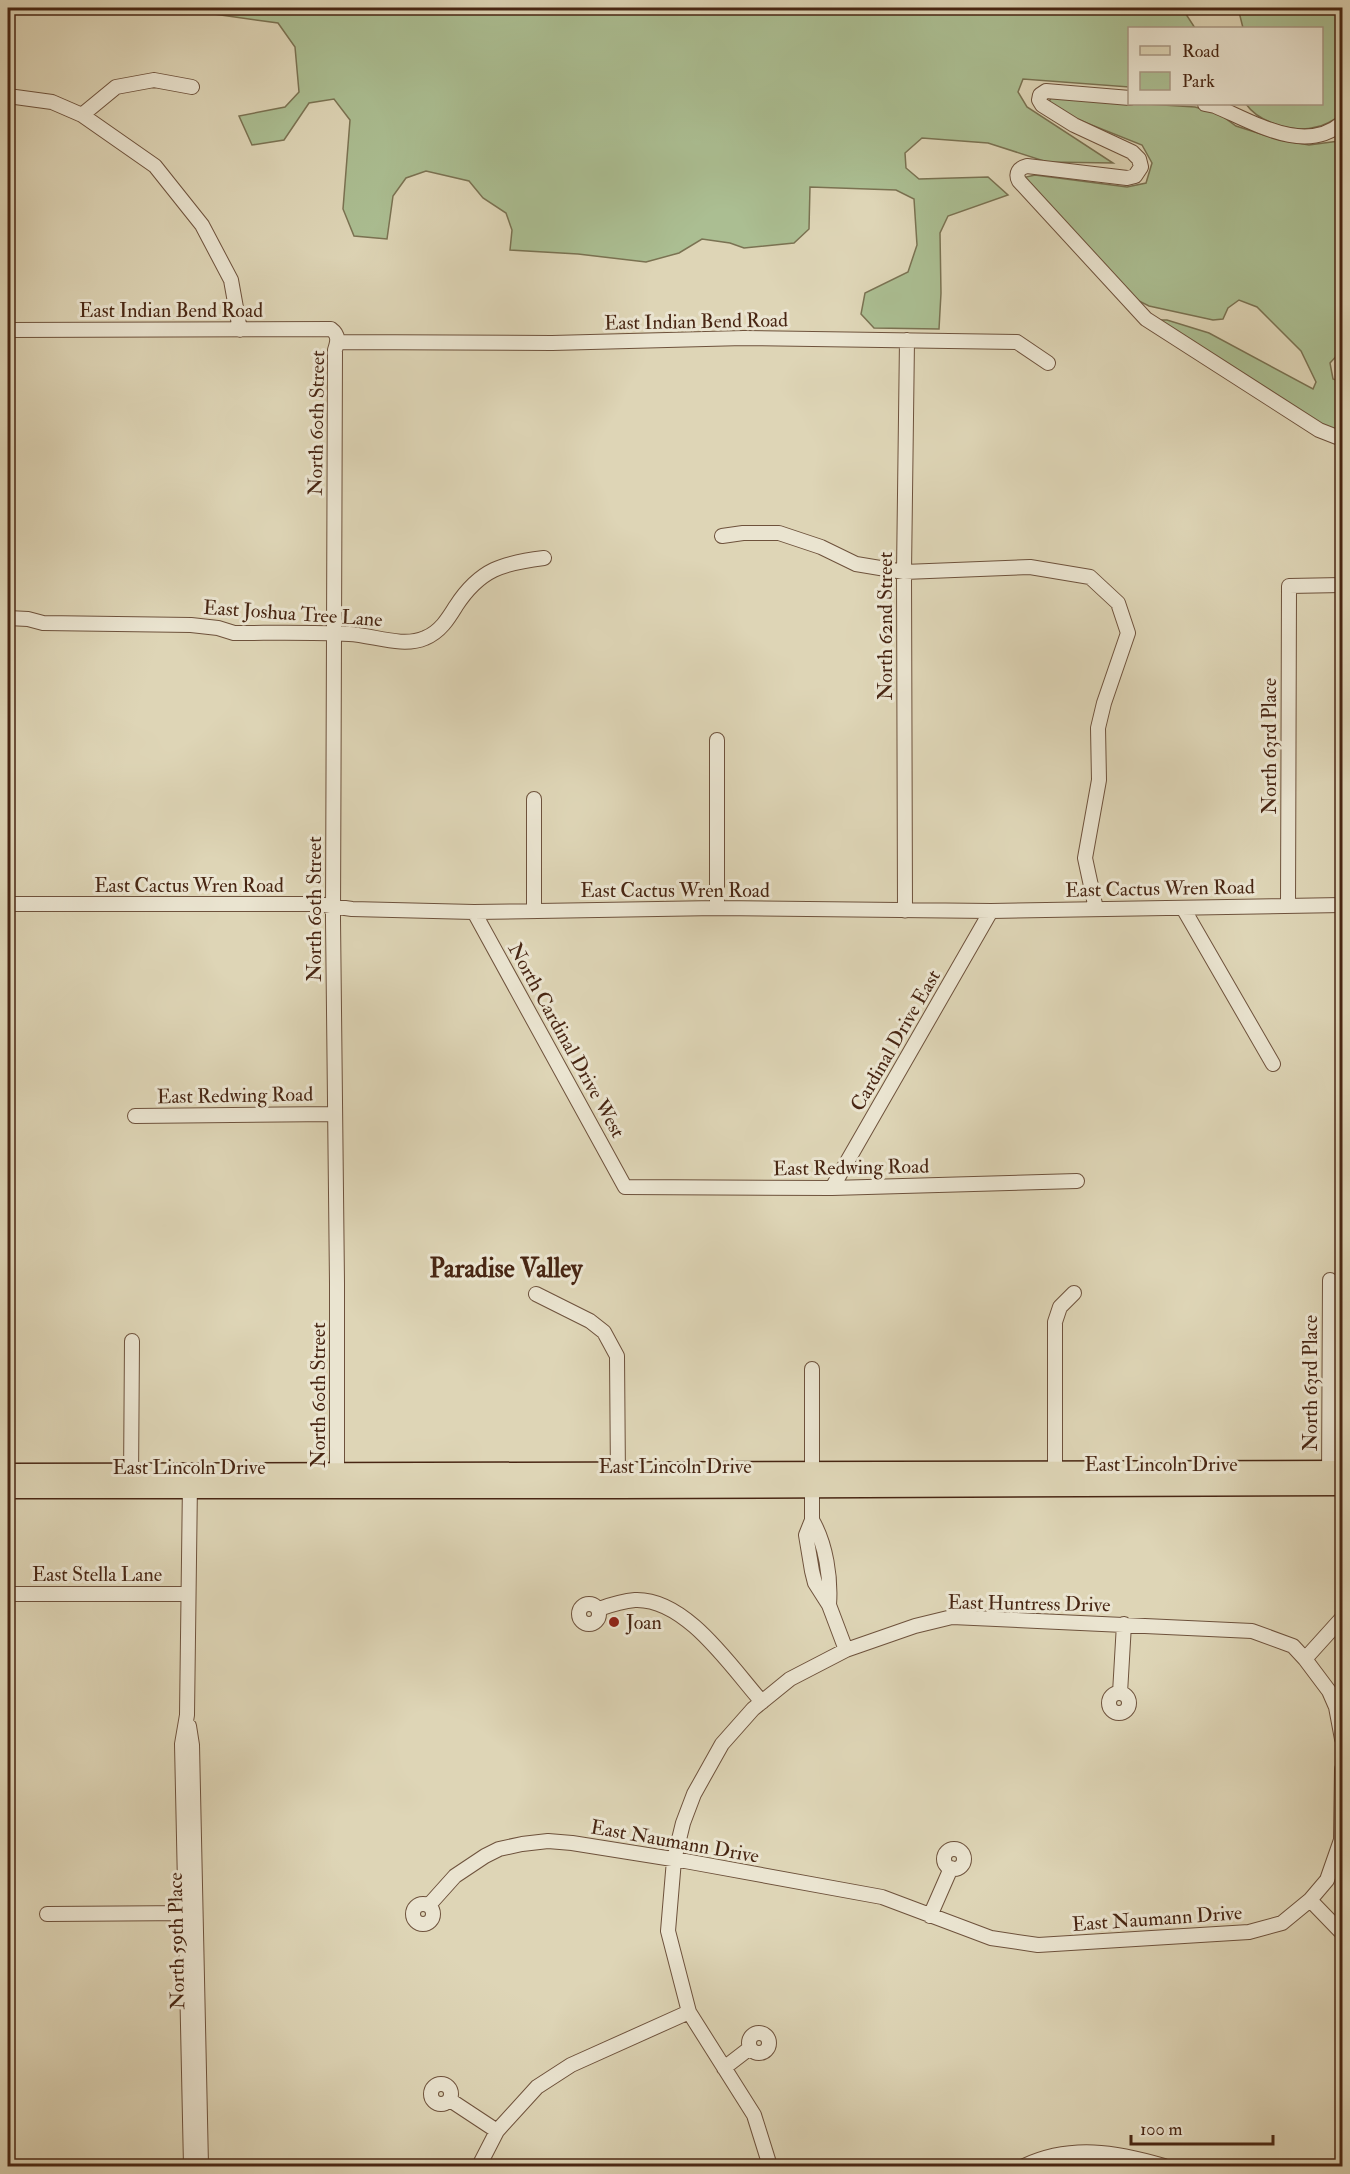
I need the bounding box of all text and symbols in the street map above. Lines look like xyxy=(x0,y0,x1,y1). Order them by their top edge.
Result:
legend xyxy=(1128,27,1323,105)
text: Road xyxy=(1182,40,1220,63)
text: Park xyxy=(1182,70,1215,93)
street label: East Indian Bend Road xyxy=(79,298,263,323)
street label: East Indian Bend Road xyxy=(604,307,788,336)
street label: North 60th Street xyxy=(303,350,330,496)
street label: North 62nd Street xyxy=(873,551,898,700)
street label: East Joshua Tree Lane xyxy=(202,595,384,632)
street label: North 63rd Place xyxy=(1257,678,1282,814)
street label: North 60th Street xyxy=(302,836,327,982)
street label: East Cactus Wren Road xyxy=(94,873,284,898)
street label: East Cactus Wren Road xyxy=(1065,874,1255,903)
street label: East Cactus Wren Road xyxy=(580,878,770,903)
street label: North Cardinal Drive West xyxy=(503,938,631,1143)
street label: Cardinal Drive East xyxy=(845,965,946,1115)
street label: East Redwing Road xyxy=(157,1082,314,1109)
street label: East Redwing Road xyxy=(773,1154,930,1181)
district label: Paradise Valley xyxy=(429,1253,584,1286)
street label: North 63rd Place xyxy=(1298,1315,1323,1451)
street label: North 60th Street xyxy=(306,1322,331,1468)
street label: East Lincoln Drive xyxy=(1084,1452,1238,1477)
street label: East Lincoln Drive xyxy=(598,1454,752,1479)
street label: East Lincoln Drive xyxy=(112,1455,266,1480)
street label: East Stella Lane xyxy=(32,1562,162,1587)
street label: East Huntress Drive xyxy=(947,1590,1111,1617)
place label: Joan xyxy=(625,1610,662,1635)
marker: Joan xyxy=(607,1615,621,1629)
street label: East Naumann Drive xyxy=(589,1814,761,1869)
street label: North 59th Place xyxy=(163,1872,190,2010)
street label: East Naumann Drive xyxy=(1071,1900,1243,1937)
scale bar xyxy=(1131,2108,1274,2146)
text: 100 m xyxy=(1140,2118,1183,2141)

